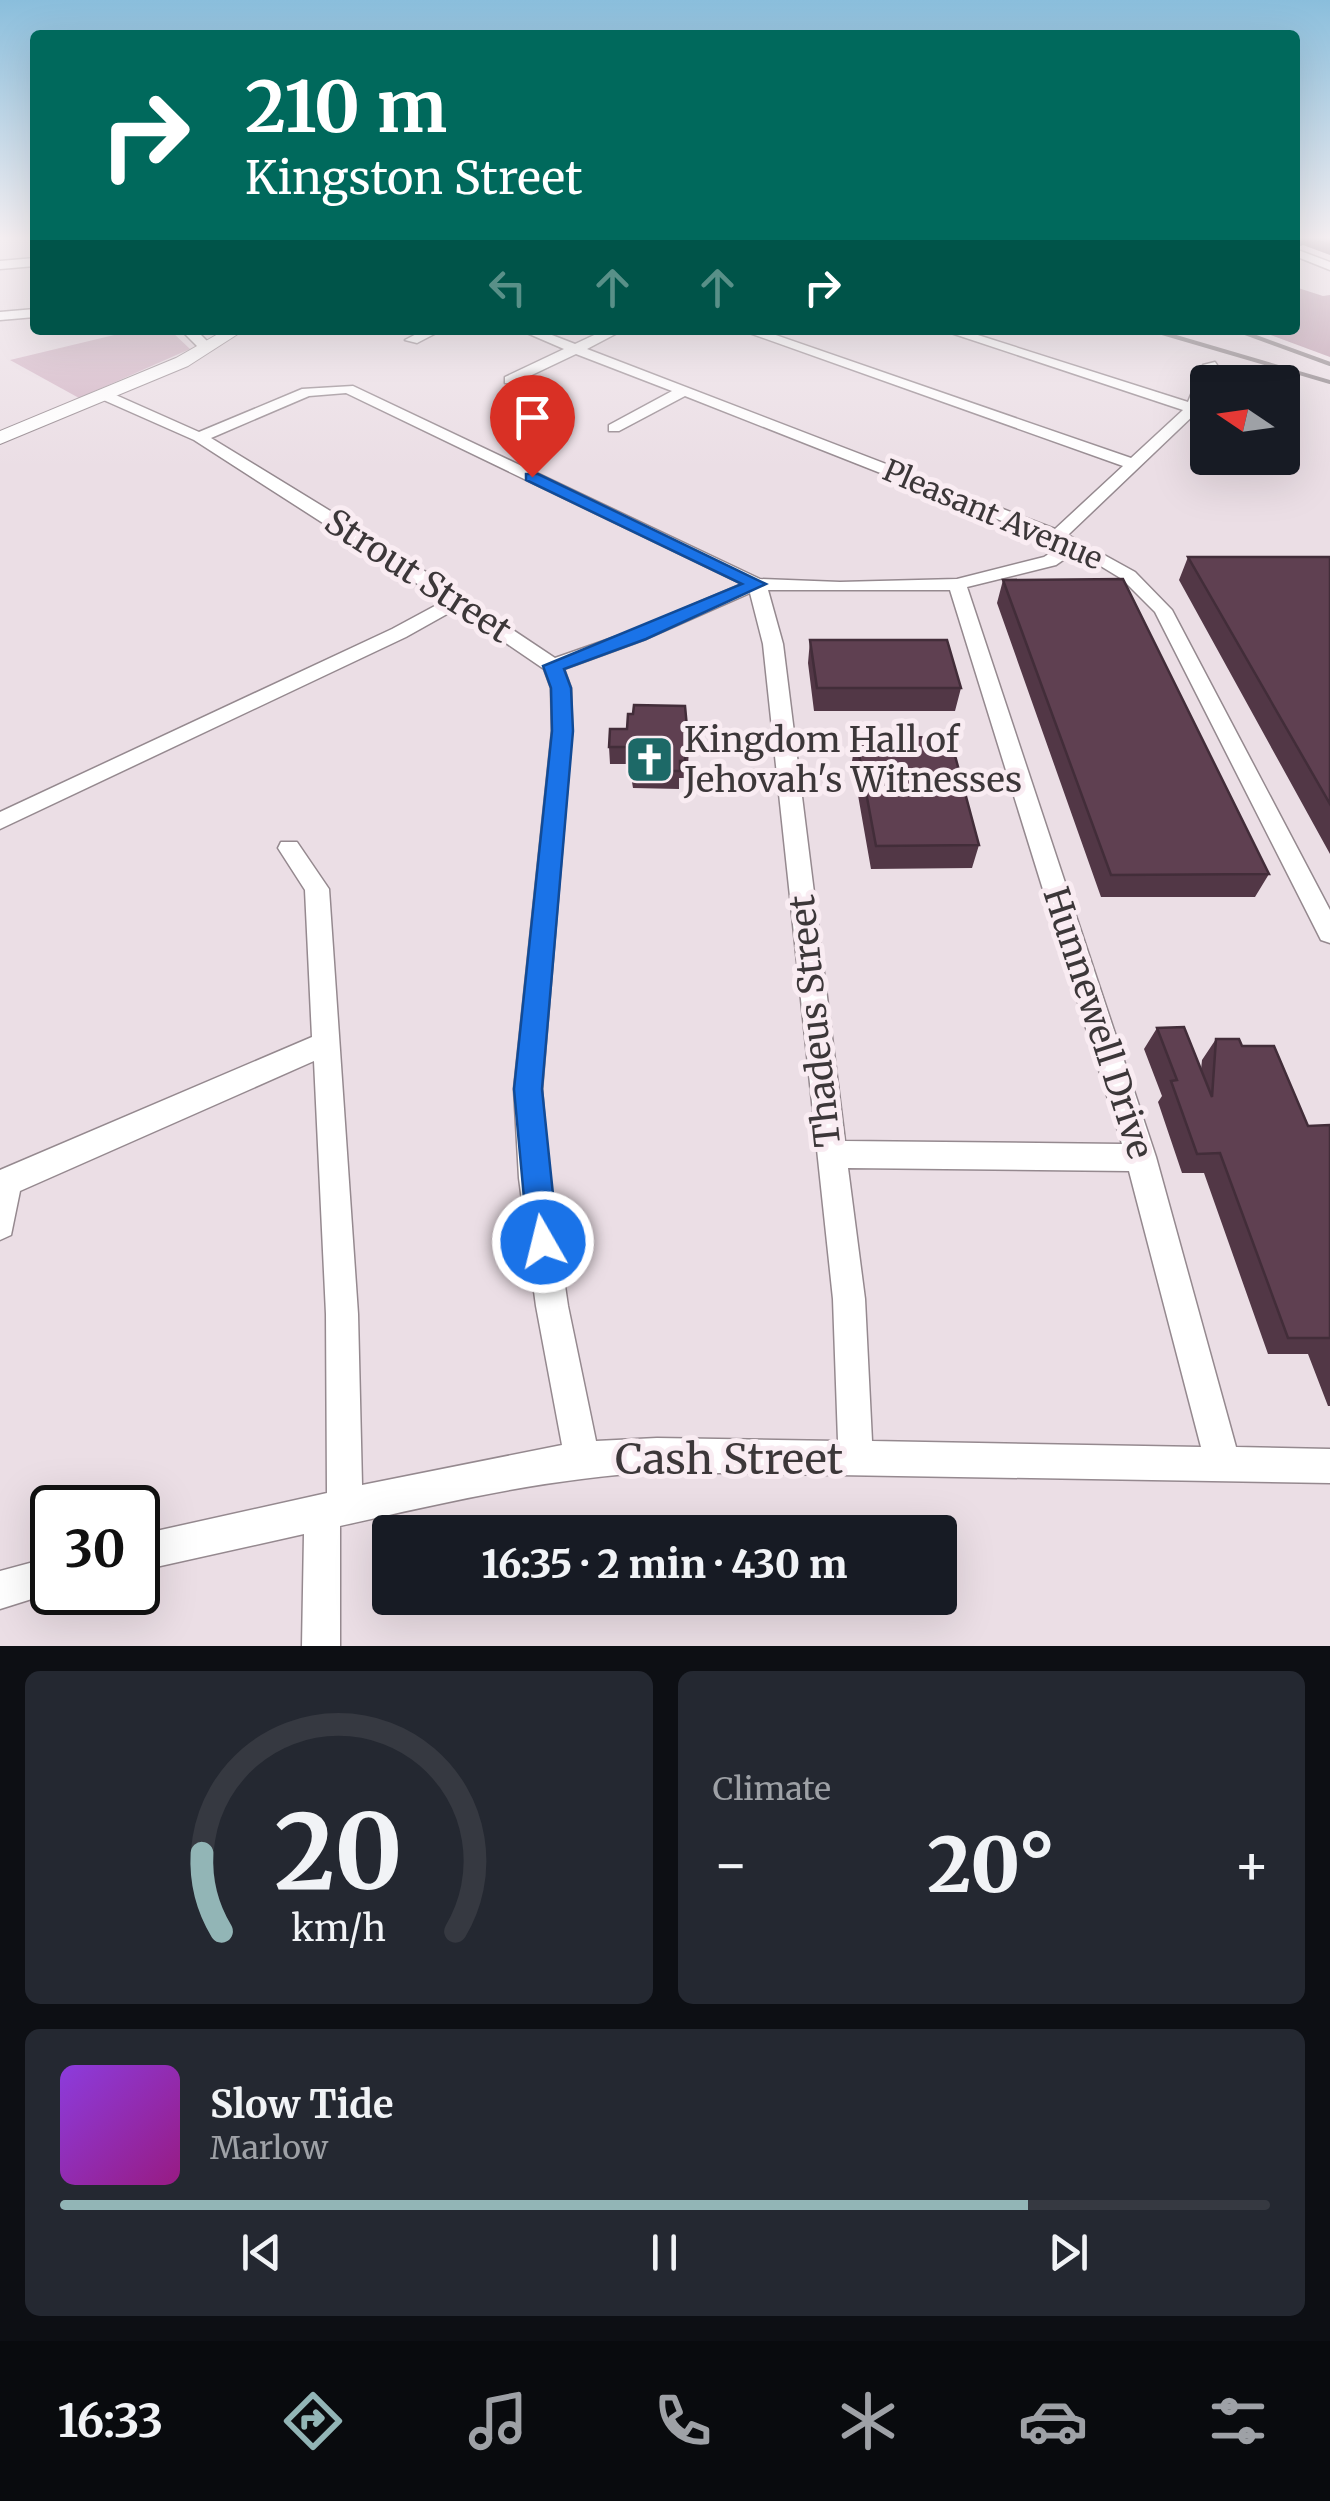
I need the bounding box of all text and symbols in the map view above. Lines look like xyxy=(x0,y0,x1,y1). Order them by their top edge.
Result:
text: 210 m xyxy=(245,63,447,151)
icon: right xyxy=(80,70,210,200)
text: Kingston Street xyxy=(245,150,583,206)
icon: left xyxy=(480,260,535,315)
icon: ahead xyxy=(585,260,640,315)
icon: ahead xyxy=(690,260,745,315)
icon: right xyxy=(795,260,850,315)
north arrow xyxy=(1190,365,1300,475)
map controls xyxy=(1190,365,1300,475)
pin xyxy=(490,375,575,478)
icon: arrive xyxy=(505,390,560,445)
street label: Pleasant Avenue xyxy=(878,451,1108,577)
street label: Strout Street xyxy=(317,500,520,653)
place label: Kingdom Hall of Jehovah's Witnesses xyxy=(683,718,1022,802)
church icon: Kingdom Hall of Jehovah's Witnesses xyxy=(623,734,675,786)
street label: Hunnewell Drive xyxy=(1033,882,1163,1164)
street label: Thadeus Street xyxy=(780,892,850,1149)
position arrow xyxy=(491,1190,595,1294)
street label: Cash Street xyxy=(615,1433,843,1485)
speed limit sign: 30 xyxy=(30,1485,160,1615)
text: 16:35 · 2 min · 430 m xyxy=(482,1541,847,1588)
text: Climate xyxy=(713,1769,831,1809)
text: 20 xyxy=(274,1787,403,1917)
text: 20° xyxy=(927,1818,1055,1912)
text: − xyxy=(713,1830,749,1899)
text: + xyxy=(1233,1830,1270,1899)
text: km/h xyxy=(291,1906,386,1951)
text: Slow Tide xyxy=(210,2081,394,2128)
text: Marlow xyxy=(210,2128,328,2168)
icon: previous xyxy=(234,2225,289,2280)
icon: pause xyxy=(637,2225,692,2280)
icon: next xyxy=(1041,2225,1096,2280)
icon: directions xyxy=(278,2386,348,2456)
icon: music xyxy=(463,2386,533,2456)
icon: phone xyxy=(648,2386,718,2456)
icon: climate xyxy=(833,2386,903,2456)
icon: car xyxy=(1018,2386,1088,2456)
icon: filters xyxy=(1203,2386,1273,2456)
text: 16:33 xyxy=(57,2393,163,2449)

